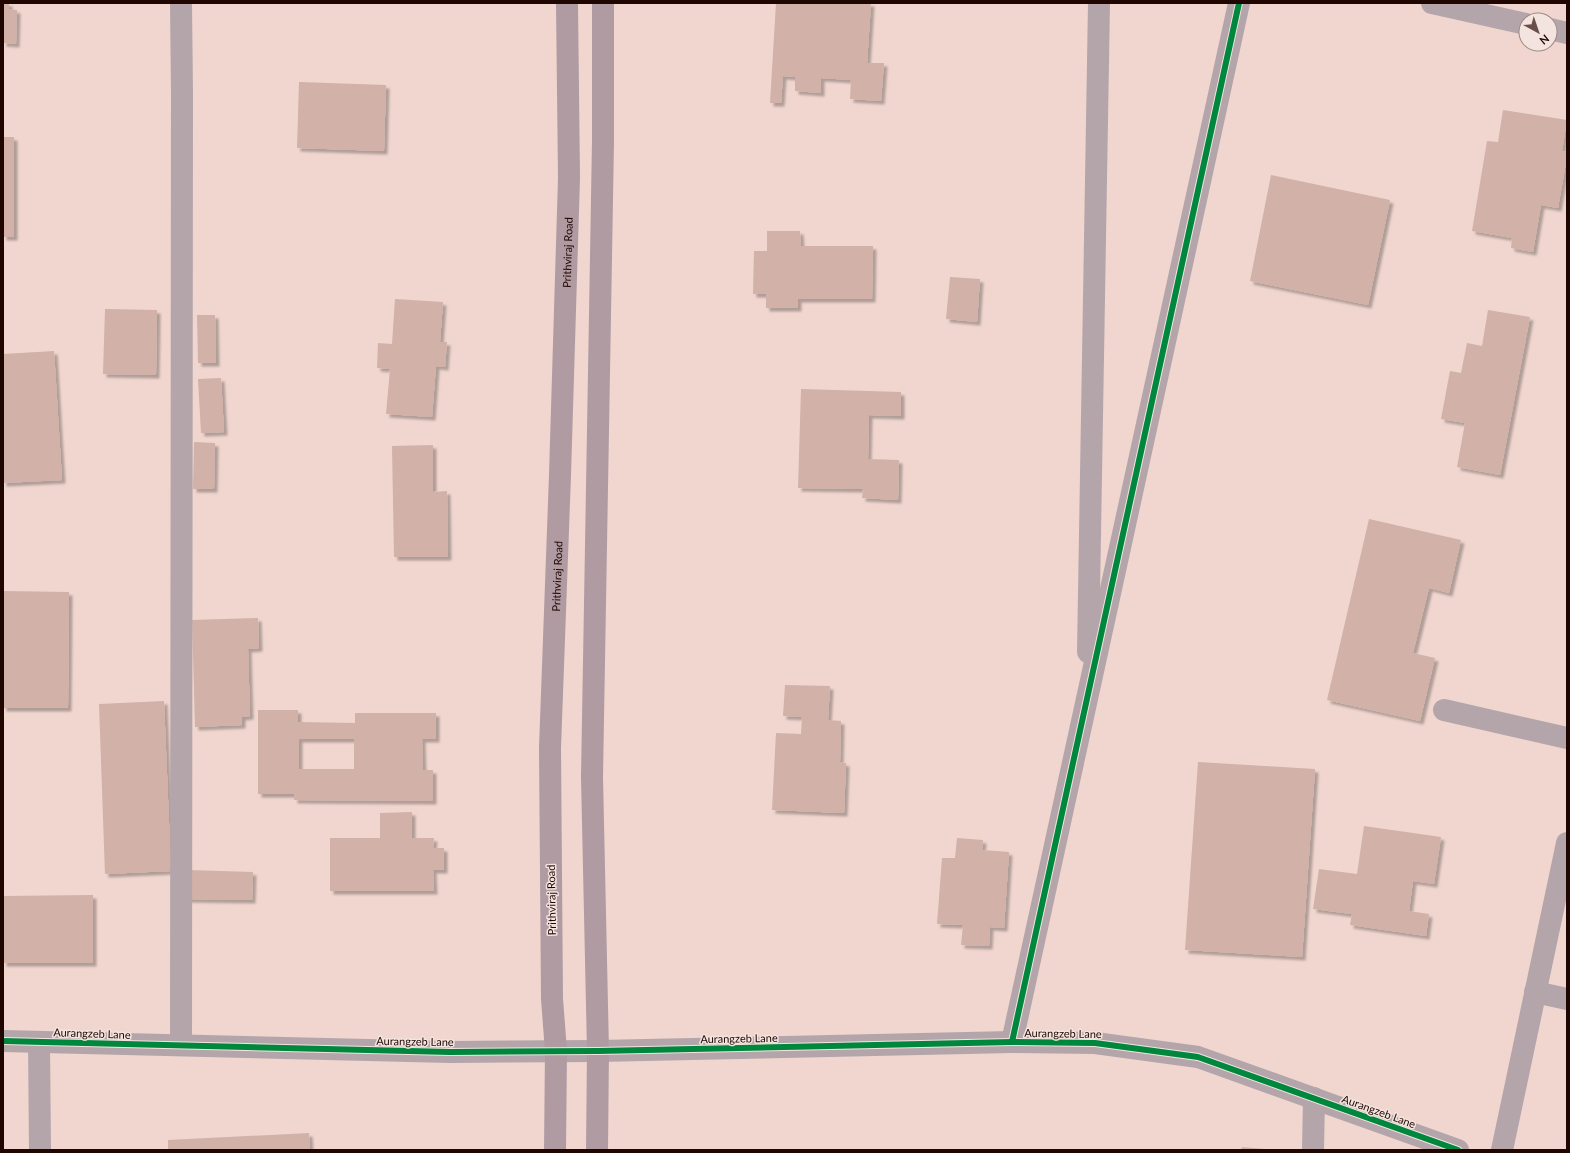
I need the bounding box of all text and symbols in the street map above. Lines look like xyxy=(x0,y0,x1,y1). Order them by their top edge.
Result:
north arrow xyxy=(1518,12,1558,52)
text: N xyxy=(1537,32,1552,48)
street label: Prithviraj Road xyxy=(559,217,574,288)
street label: Prithviraj Road xyxy=(548,541,564,612)
street label: Prithviraj Road xyxy=(544,865,558,935)
street label: Aurangzeb Lane xyxy=(53,1025,131,1041)
street label: Aurangzeb Lane xyxy=(1024,1026,1102,1040)
street label: Aurangzeb Lane xyxy=(700,1031,778,1045)
street label: Aurangzeb Lane xyxy=(376,1034,454,1048)
street label: Aurangzeb Lane xyxy=(1340,1092,1418,1130)

